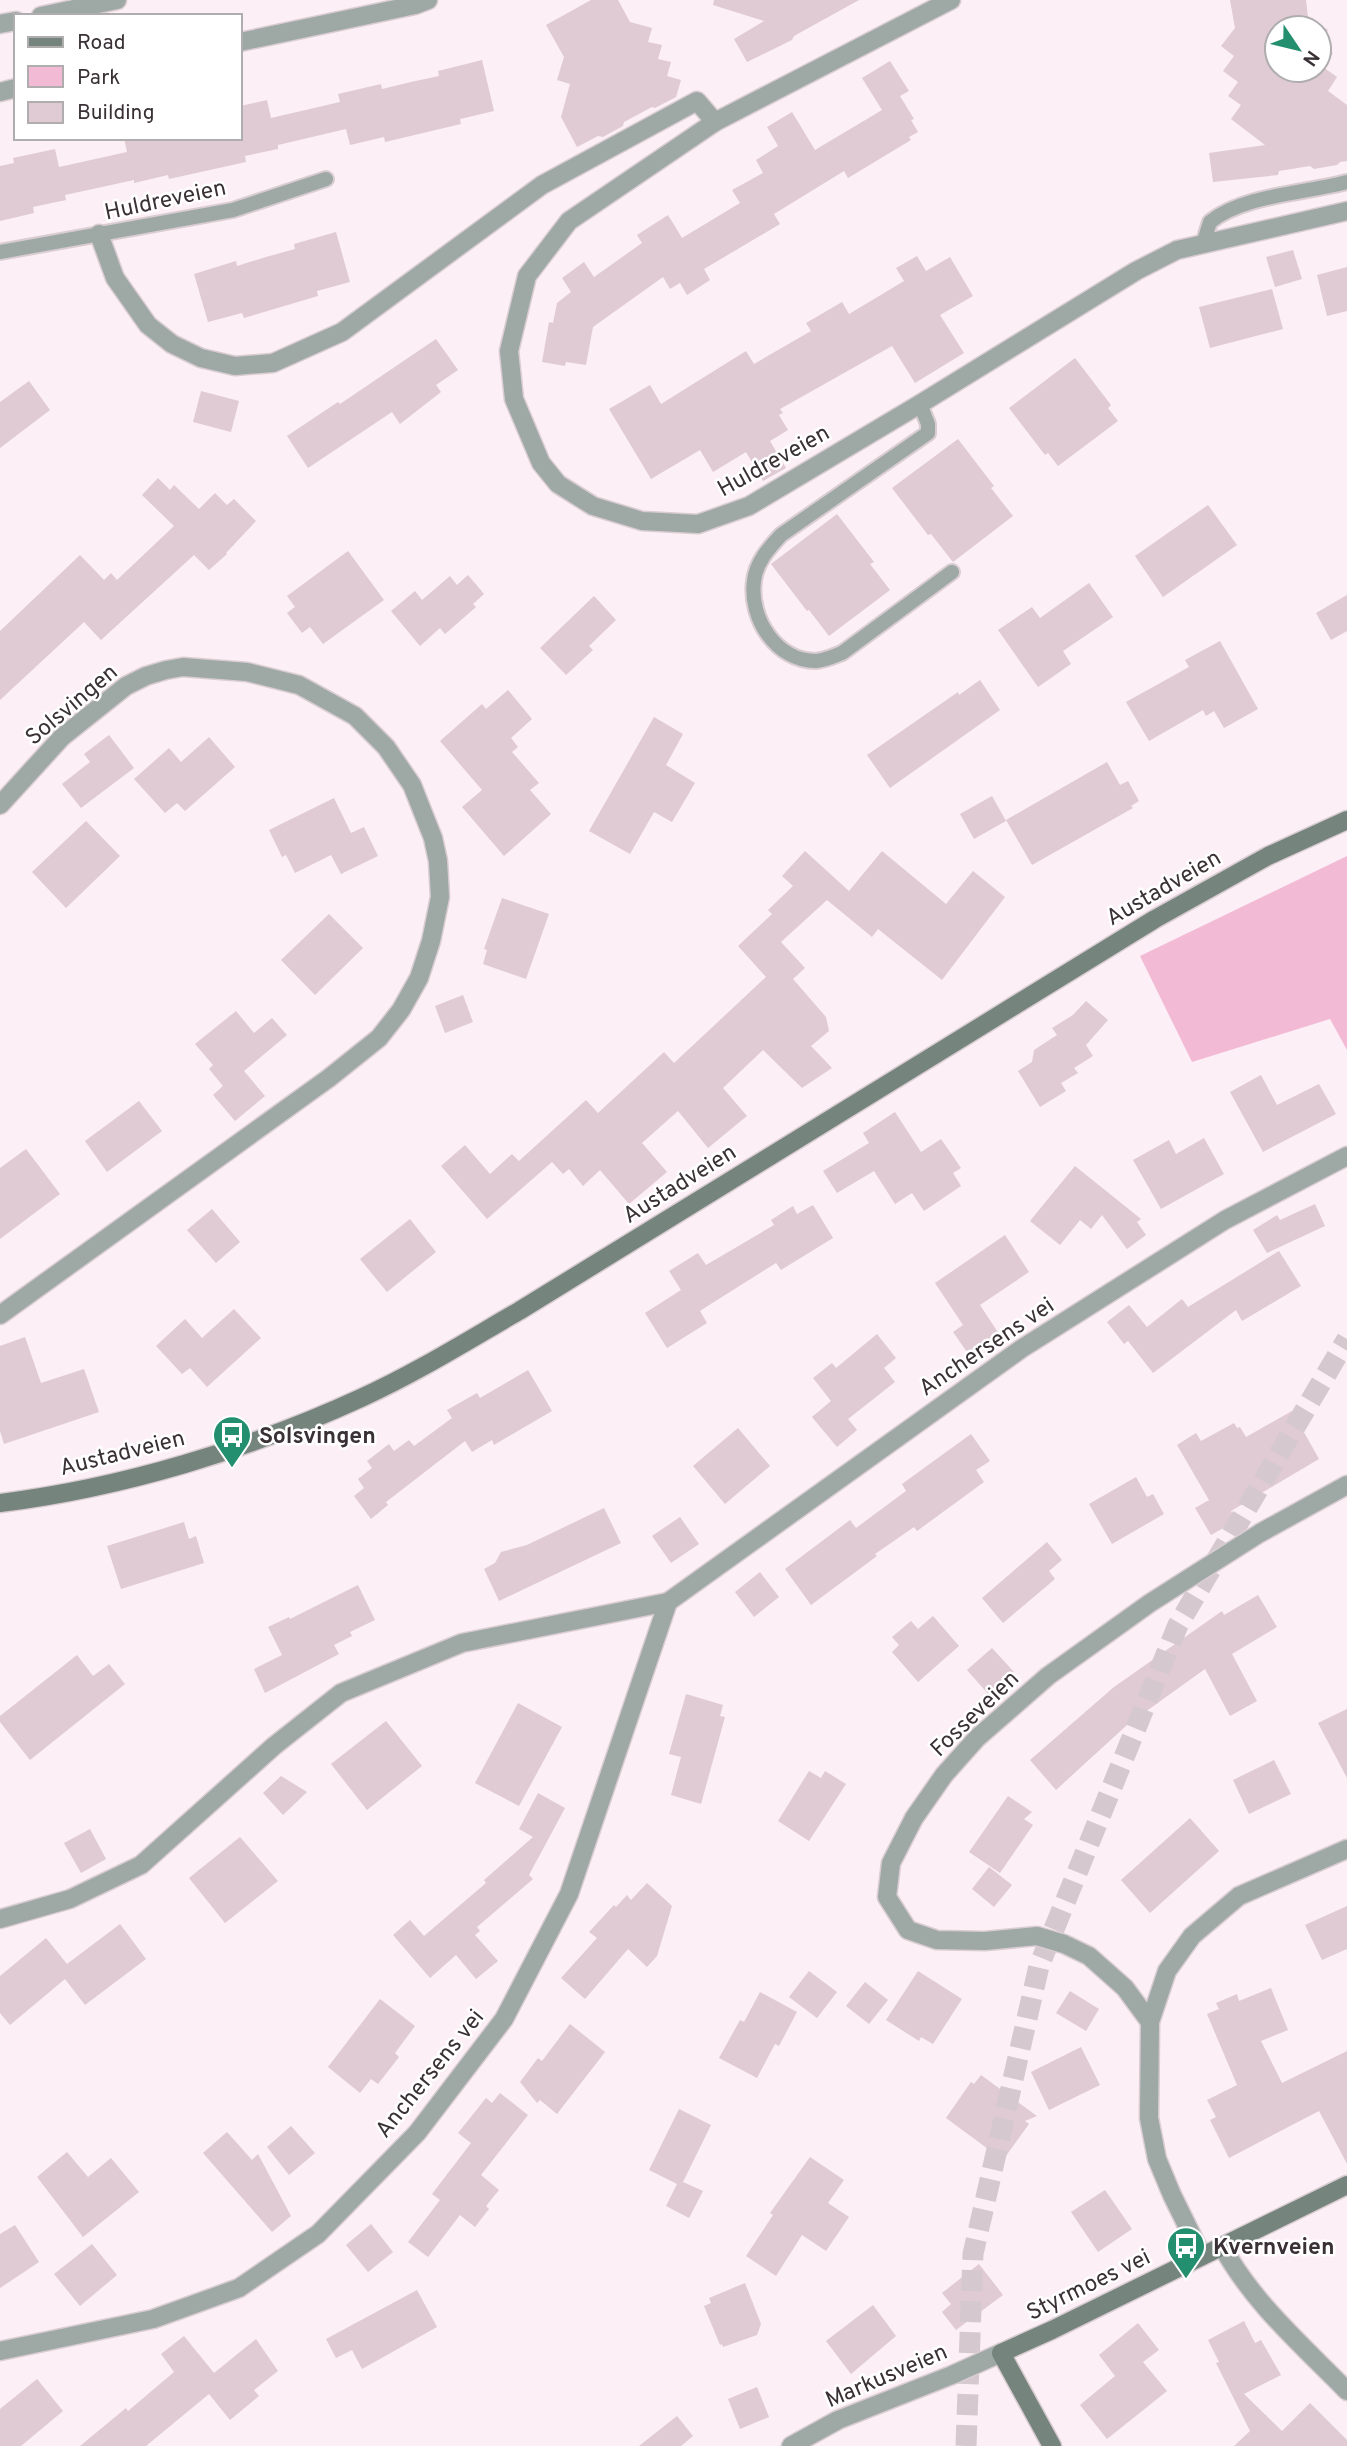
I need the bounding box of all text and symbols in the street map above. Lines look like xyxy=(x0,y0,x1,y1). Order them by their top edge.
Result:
legend xyxy=(14,14,242,140)
north arrow xyxy=(1263,14,1333,84)
text: Road xyxy=(77,30,126,57)
text: N xyxy=(1297,45,1324,70)
text: Park xyxy=(77,65,120,92)
text: Building xyxy=(77,100,155,127)
street label: Huldreveien xyxy=(102,174,229,228)
street label: Huldreveien xyxy=(713,420,835,505)
street label: Solsvingen xyxy=(20,659,125,753)
street label: Austadveien xyxy=(1101,845,1227,934)
street label: Austadveien xyxy=(618,1139,742,1231)
street label: Anchersens vei xyxy=(914,1292,1061,1404)
bus stop icon: Solsvingen xyxy=(211,1414,253,1469)
place label: Solsvingen xyxy=(259,1423,376,1452)
street label: Austadveien xyxy=(57,1425,188,1484)
street label: Fosseveien xyxy=(925,1665,1026,1764)
street label: Anchersens vei xyxy=(370,2004,492,2145)
bus stop icon: Kvernveien xyxy=(1165,2225,1207,2280)
place label: Kvernveien xyxy=(1213,2234,1335,2263)
street label: Styrmoes vei xyxy=(1022,2244,1156,2329)
street label: Markusveien xyxy=(822,2339,952,2416)

